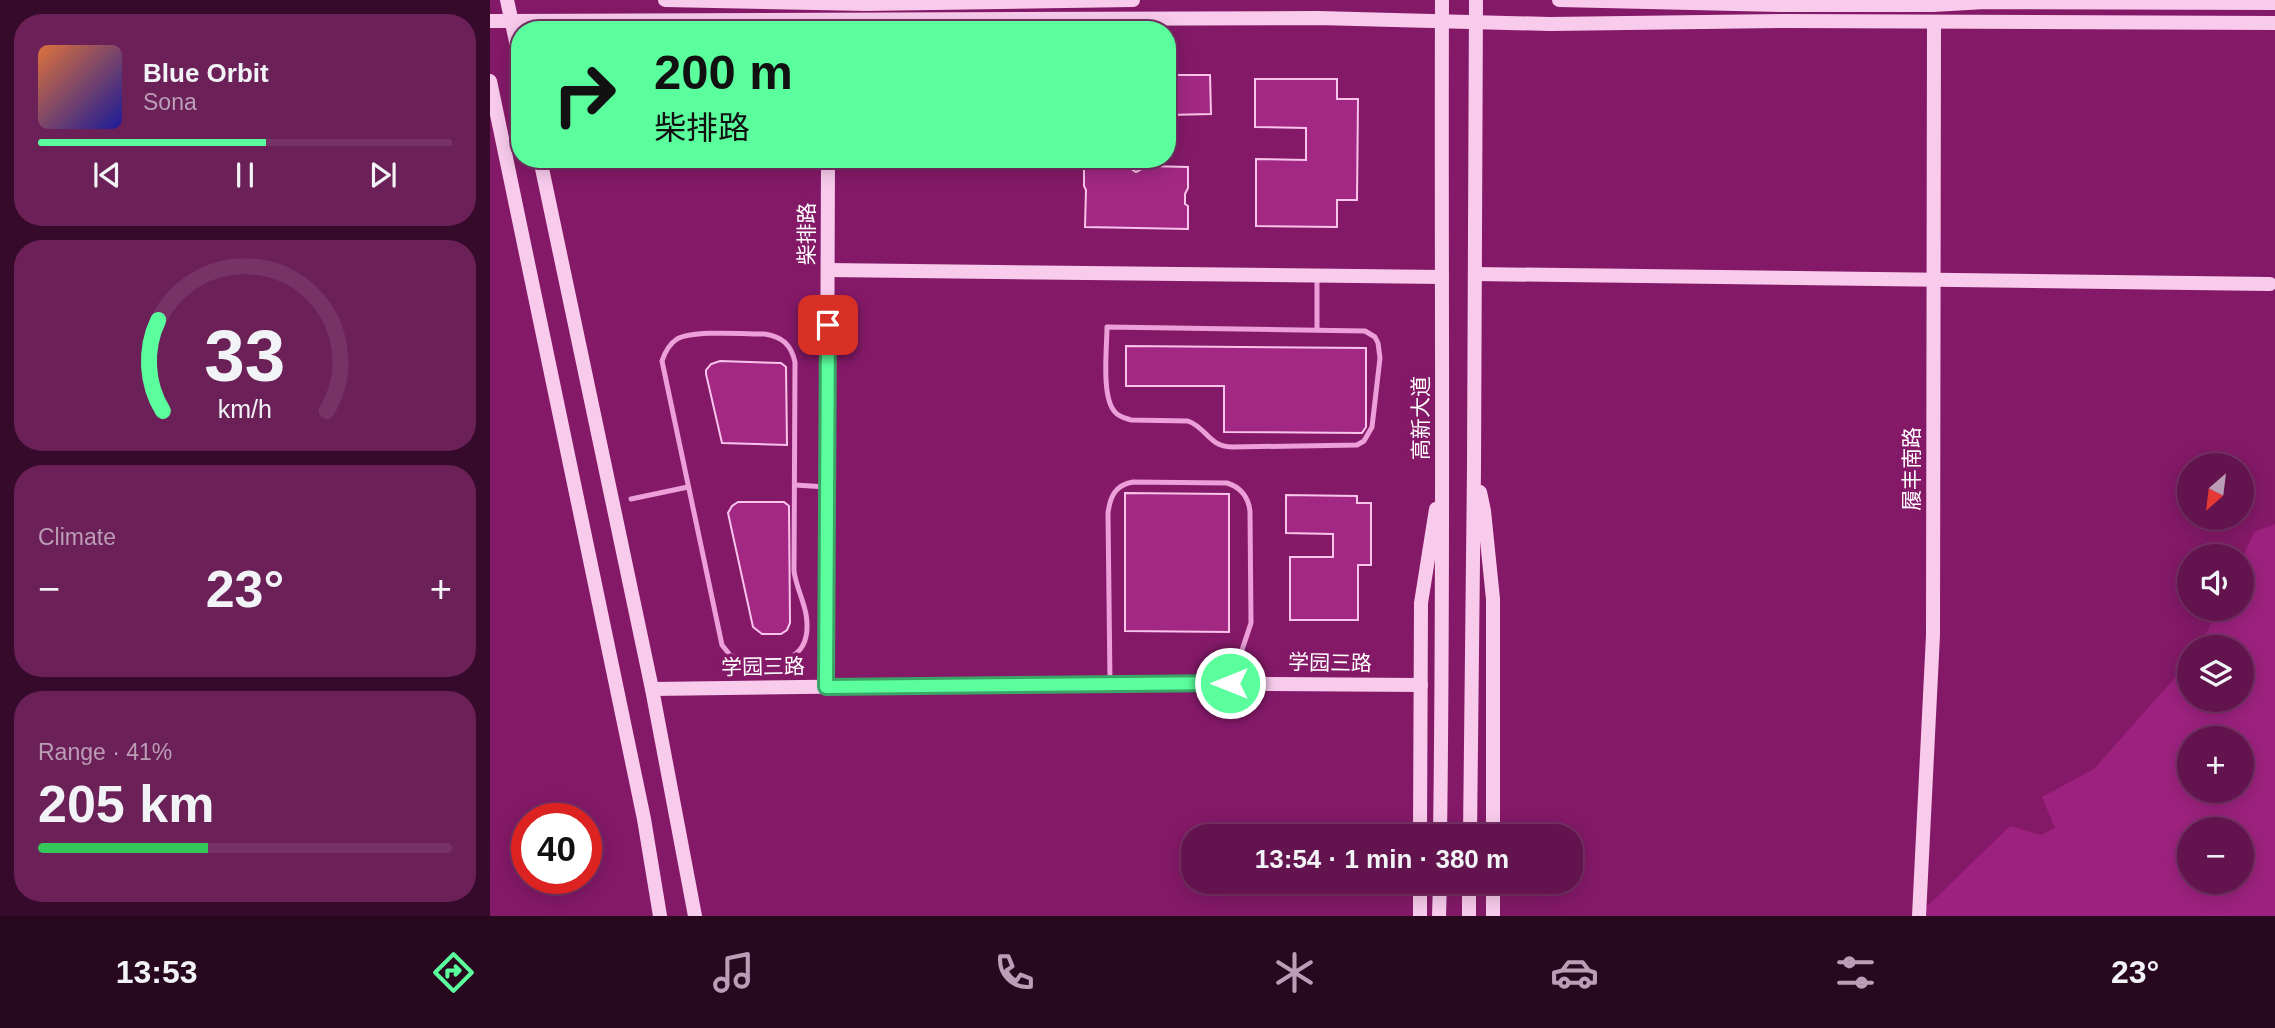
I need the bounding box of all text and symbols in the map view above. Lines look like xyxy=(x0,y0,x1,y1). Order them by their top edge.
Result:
text: 200 m xyxy=(654,45,793,99)
icon: right xyxy=(539,49,630,140)
text: Blue Orbit xyxy=(143,58,269,88)
text: Sona xyxy=(143,89,197,115)
text: 柴排路 xyxy=(654,110,750,146)
icon: previous xyxy=(88,156,126,194)
icon: pause xyxy=(226,156,264,194)
icon: next xyxy=(364,156,402,194)
street label: 柴排路 xyxy=(795,203,818,266)
pin xyxy=(798,295,858,355)
icon: arrive xyxy=(809,306,847,344)
text: 33 xyxy=(205,316,285,397)
street label: 高新大道 xyxy=(1409,376,1432,460)
text: km/h xyxy=(218,395,272,423)
street label: 履丰南路 xyxy=(1900,427,1923,511)
north arrow xyxy=(2177,453,2254,530)
map controls xyxy=(2177,453,2254,894)
text: Climate xyxy=(38,524,116,550)
button: sound xyxy=(2177,544,2254,621)
text: 23° xyxy=(206,560,284,618)
text: − xyxy=(38,568,60,610)
text: + xyxy=(430,568,452,610)
button: layers xyxy=(2177,635,2254,712)
position arrow xyxy=(1193,646,1267,720)
street label: 学园三路 xyxy=(1288,650,1372,675)
street label: 学园三路 xyxy=(721,654,805,679)
button: + xyxy=(2177,726,2254,803)
text: Range · 41% xyxy=(38,739,172,765)
text: 205 km xyxy=(38,775,214,833)
speed limit sign: 40 xyxy=(511,803,602,894)
button: − xyxy=(2177,817,2254,894)
text: 13:54 · 1 min · 380 m xyxy=(1255,844,1509,874)
icon: directions xyxy=(429,948,478,997)
icon: music xyxy=(709,948,758,997)
icon: phone xyxy=(990,948,1039,997)
icon: climate xyxy=(1270,948,1319,997)
icon: car xyxy=(1550,948,1599,997)
icon: filters xyxy=(1831,948,1880,997)
text: 13:53 xyxy=(116,954,198,990)
text: 23° xyxy=(2111,954,2159,990)

